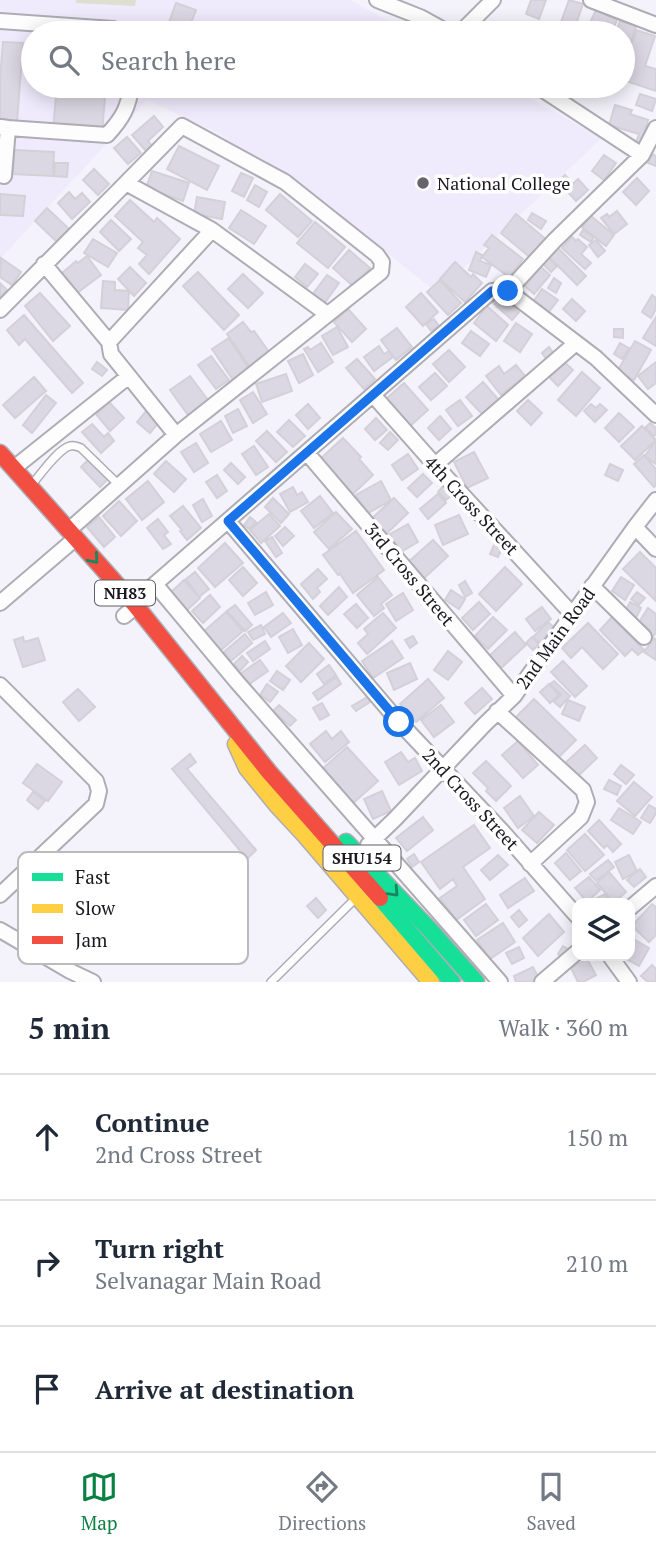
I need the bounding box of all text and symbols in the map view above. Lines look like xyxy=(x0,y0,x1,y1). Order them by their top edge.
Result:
search box xyxy=(21,21,635,98)
icon: search xyxy=(45,41,83,79)
text: Search here xyxy=(101,43,236,77)
place label: National College xyxy=(437,171,570,195)
marker: National College xyxy=(415,175,431,191)
route end xyxy=(492,275,523,306)
street label: 4th Cross Street xyxy=(420,450,525,560)
street label: 3rd Cross Street xyxy=(360,518,460,631)
one-way arrow xyxy=(86,551,98,564)
road number: NH83 xyxy=(95,580,155,606)
street label: 2nd Main Road xyxy=(510,582,600,694)
route start xyxy=(383,706,414,737)
street label: 2nd Cross Street xyxy=(418,743,525,855)
road number: SHU154 xyxy=(324,846,400,870)
legend xyxy=(18,852,248,964)
text: Fast xyxy=(75,864,110,889)
one-way arrow xyxy=(386,884,398,897)
text: Slow xyxy=(75,895,116,920)
map controls xyxy=(572,898,635,961)
button: layers xyxy=(572,898,635,961)
text: Jam xyxy=(75,927,108,952)
text: 5 min xyxy=(28,1008,110,1048)
text: Walk · 360 m xyxy=(499,1012,628,1043)
text: Continue xyxy=(95,1105,209,1139)
icon: ahead xyxy=(28,1118,66,1156)
text: 150 m xyxy=(566,1122,628,1153)
text: 2nd Cross Street xyxy=(95,1139,263,1170)
text: Turn right xyxy=(95,1231,224,1265)
icon: right xyxy=(28,1244,66,1282)
text: 210 m xyxy=(566,1248,628,1279)
text: Selvanagar Main Road xyxy=(95,1265,322,1296)
icon: arrive xyxy=(28,1370,66,1408)
text: Arrive at destination xyxy=(95,1372,354,1406)
tab: Map xyxy=(80,1468,118,1535)
tab: Directions xyxy=(279,1468,366,1535)
tab: Saved xyxy=(527,1468,576,1535)

